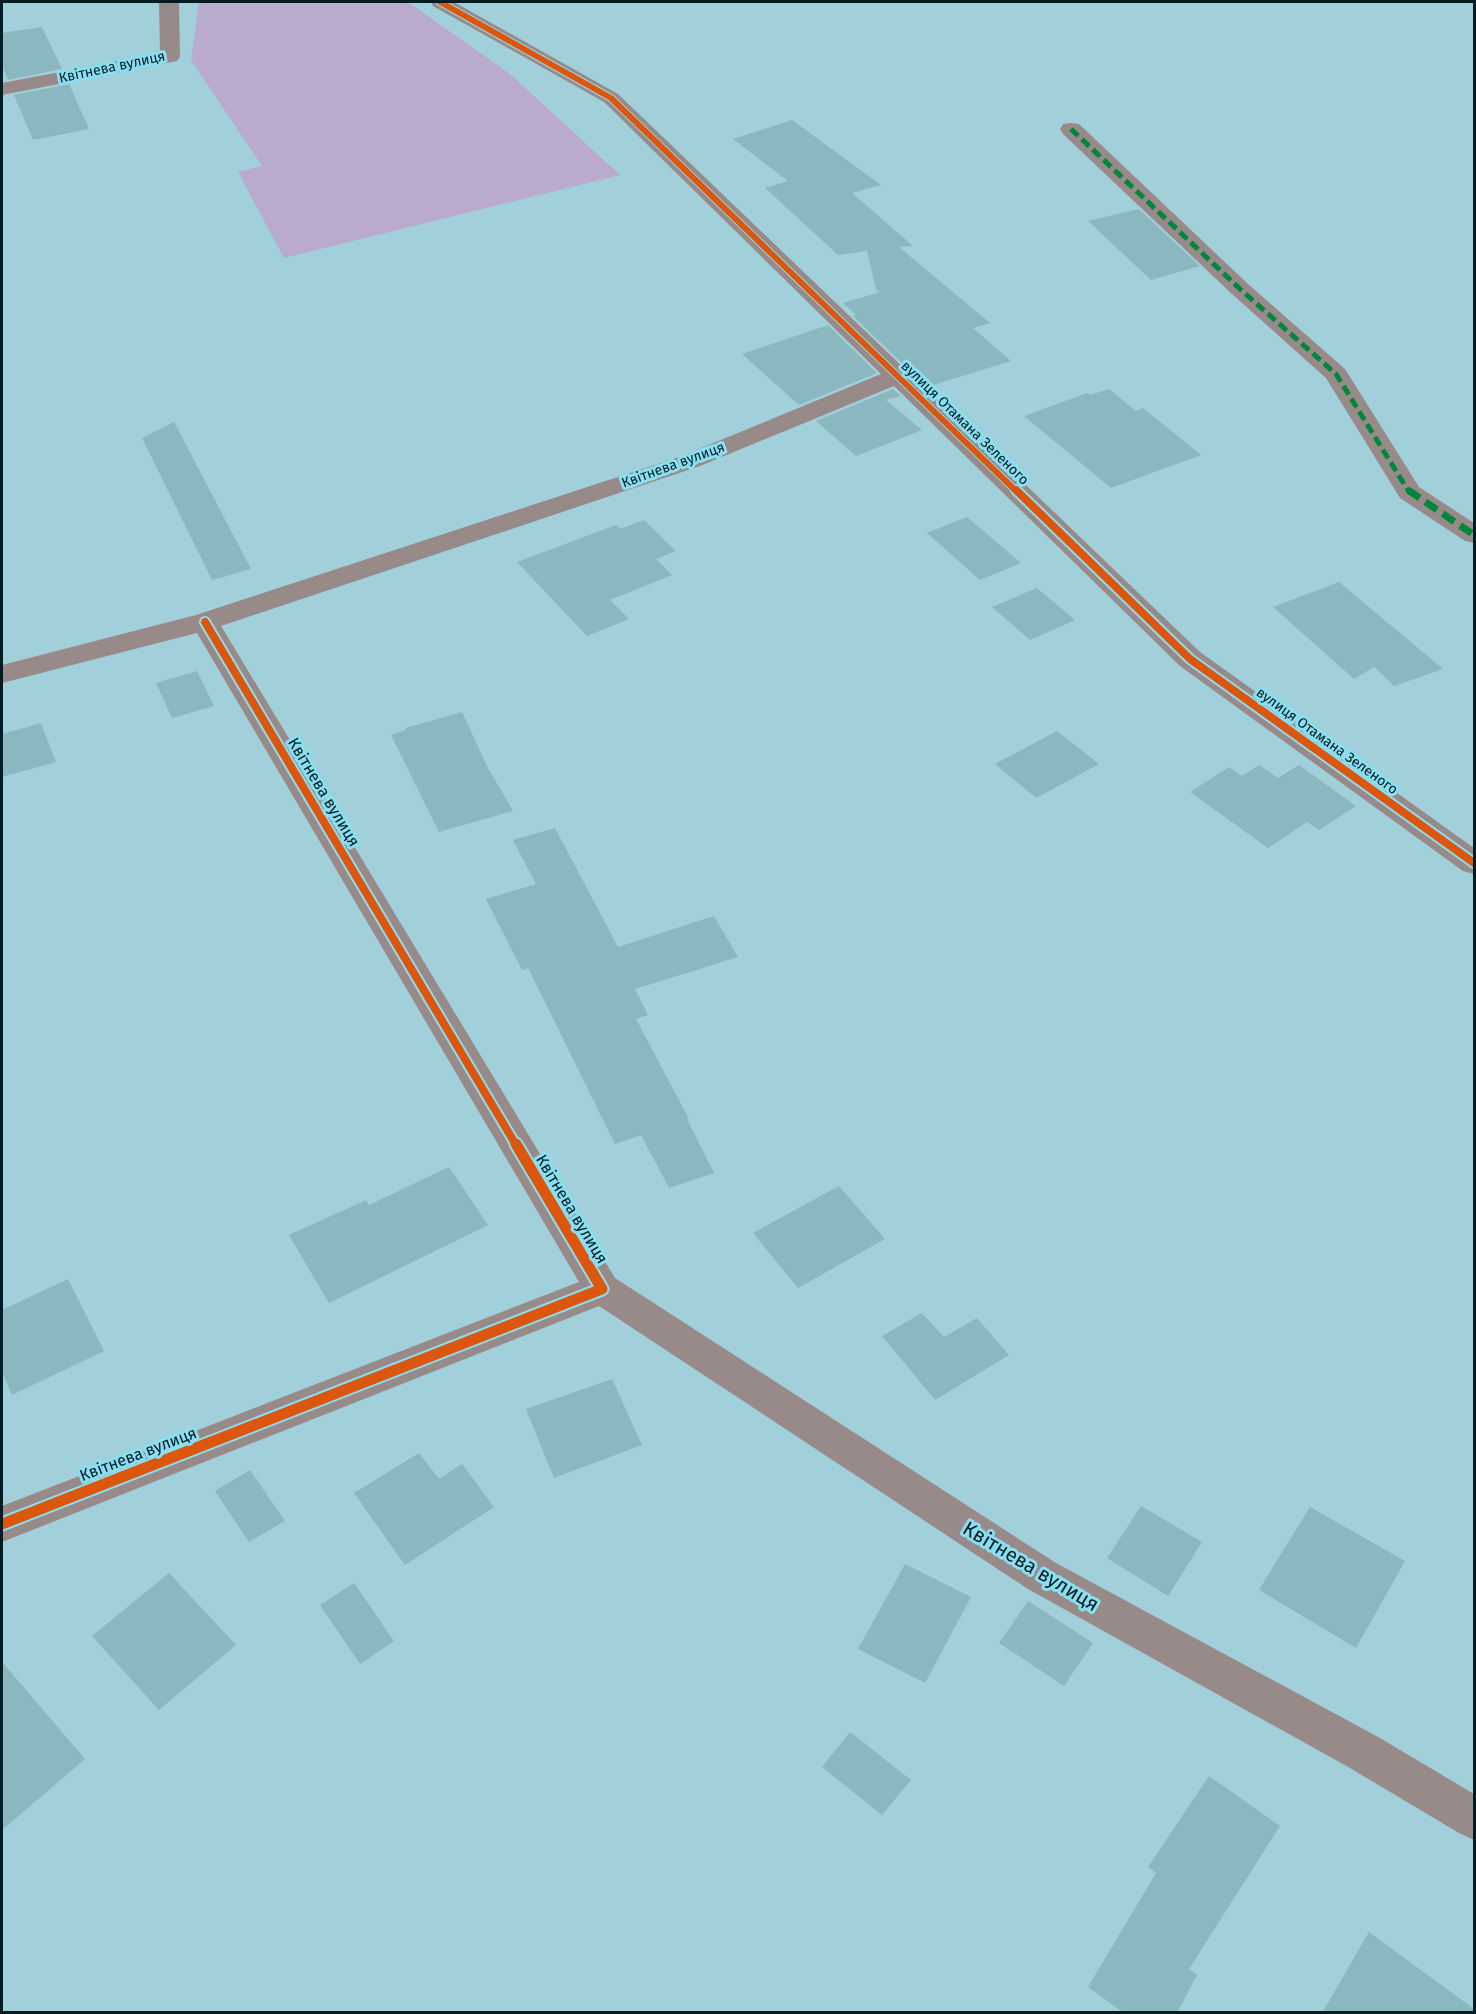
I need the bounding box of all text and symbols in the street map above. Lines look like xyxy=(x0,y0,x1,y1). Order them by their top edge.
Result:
street label: Квітнева вулиця xyxy=(57,47,167,87)
street label: вулиця Отамана Зеленого xyxy=(898,357,1032,489)
street label: Квітнева вулиця xyxy=(619,439,727,491)
street label: вулиця Отамана Зеленого xyxy=(1253,684,1401,798)
street label: Квітнева вулиця xyxy=(284,734,364,850)
street label: Квітнева вулиця xyxy=(532,1151,612,1267)
street label: Квітнева вулиця xyxy=(77,1423,199,1485)
street label: Квітнева вулиця xyxy=(959,1516,1103,1616)

